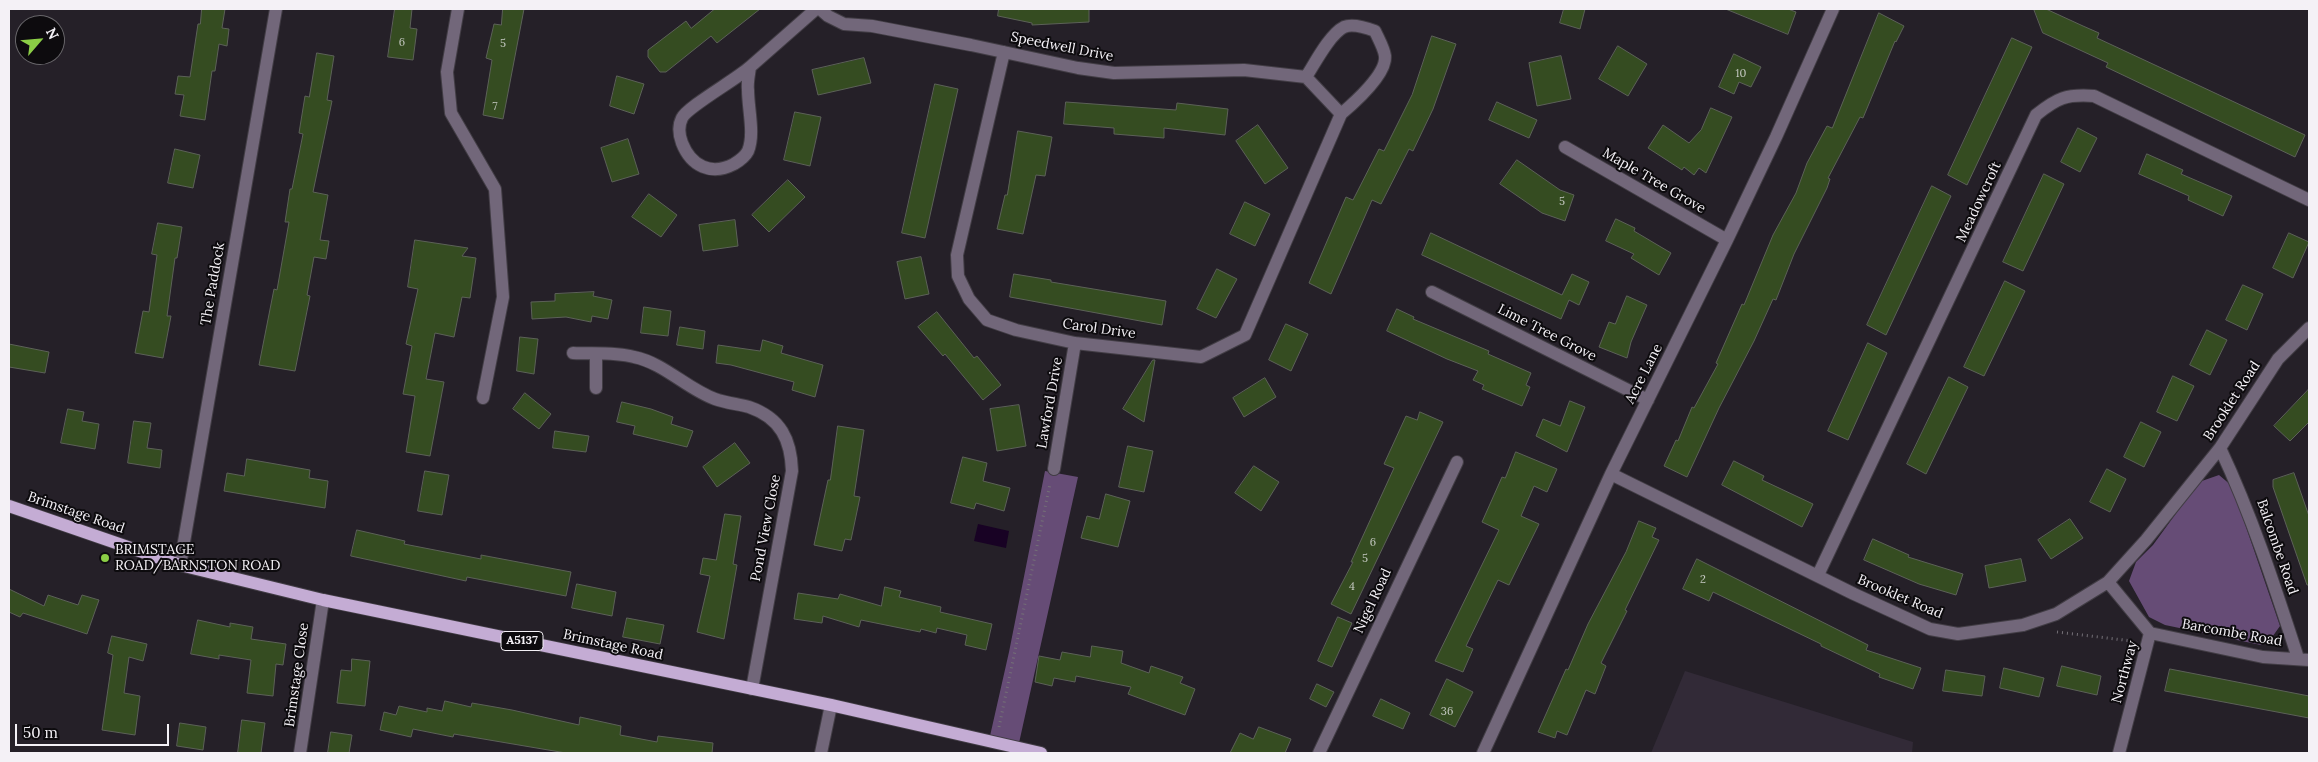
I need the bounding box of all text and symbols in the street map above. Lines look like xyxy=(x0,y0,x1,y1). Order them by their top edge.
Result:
north arrow xyxy=(15,15,65,65)
text: N xyxy=(42,25,63,43)
street label: Speedwell Drive xyxy=(1009,29,1115,65)
house number: 6 xyxy=(399,36,405,50)
house number: 5 xyxy=(500,37,506,51)
house number: 10 xyxy=(1736,67,1746,81)
house number: 7 xyxy=(492,100,498,114)
street label: Maple Tree Grove xyxy=(1599,145,1709,217)
street label: Meadowcroft xyxy=(1953,159,2005,245)
house number: 5 xyxy=(1559,195,1565,209)
street label: The Paddock xyxy=(197,241,229,327)
street label: Lime Tree Grove xyxy=(1495,301,1599,365)
street label: Carol Drive xyxy=(1061,316,1137,342)
street label: Acre Lane xyxy=(1622,341,1666,407)
street label: Lawford Drive xyxy=(1034,356,1066,450)
street label: Brooklet Road xyxy=(2200,358,2264,444)
street label: Pond View Close xyxy=(747,473,785,583)
street label: Brimstage Road xyxy=(25,489,127,537)
street label: Balcombe Road xyxy=(2253,497,2301,597)
house number: 6 xyxy=(1370,536,1376,550)
place label: BRIMSTAGE ROAD/BARNSTON ROAD xyxy=(115,542,280,574)
marker: BRIMSTAGE ROAD/BARNSTON ROAD xyxy=(99,552,111,564)
house number: 5 xyxy=(1362,552,1368,566)
street label: Nigel Road xyxy=(1351,566,1395,636)
street label: Brooklet Road xyxy=(1855,571,1945,623)
house number: 2 xyxy=(1700,573,1706,587)
house number: 4 xyxy=(1349,580,1355,594)
street label: Barcombe Road xyxy=(2180,616,2284,650)
street label: Brimstage Close xyxy=(281,622,313,728)
street label: Brimstage Road xyxy=(562,626,664,664)
road number: A5137 xyxy=(501,631,543,650)
street label: Northway xyxy=(2109,639,2141,705)
house number: 36 xyxy=(1441,705,1453,719)
scale bar xyxy=(18,714,171,746)
text: 50 m xyxy=(23,723,58,742)

